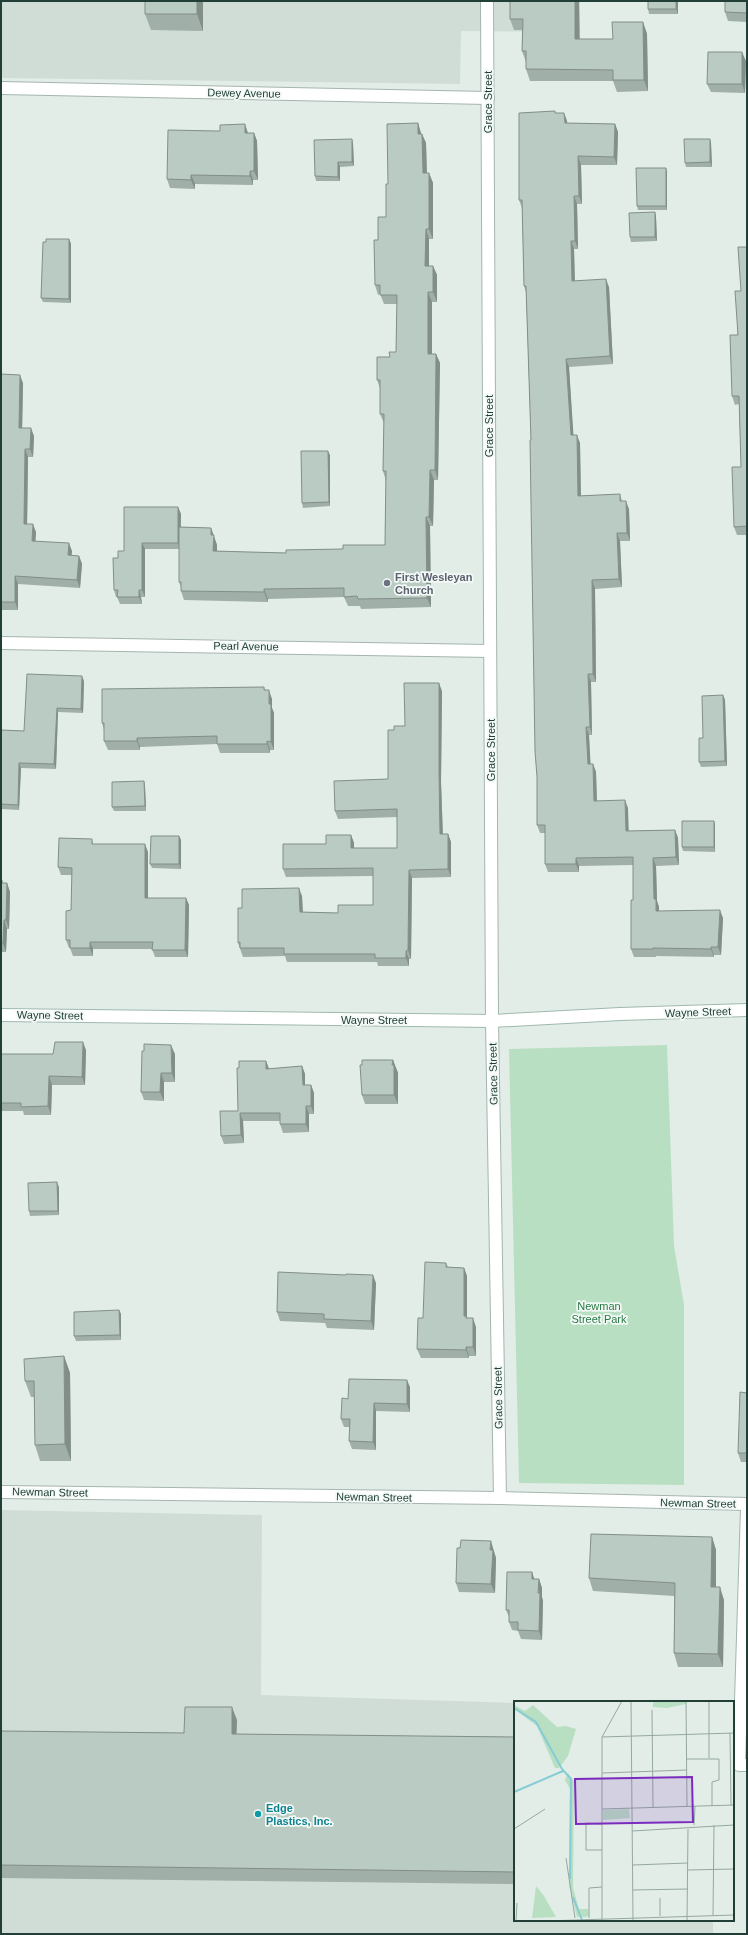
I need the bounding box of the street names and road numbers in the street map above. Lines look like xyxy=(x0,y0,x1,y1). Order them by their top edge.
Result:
street label: Grace Street xyxy=(482,71,494,133)
street label: Dewey Avenue xyxy=(207,86,281,100)
street label: Grace Street xyxy=(483,395,495,457)
street label: Pearl Avenue xyxy=(213,639,279,653)
street label: Grace Street xyxy=(485,719,497,781)
street label: Wayne Street xyxy=(665,1005,731,1019)
street label: Wayne Street xyxy=(17,1008,83,1022)
street label: Wayne Street xyxy=(341,1014,407,1026)
street label: Grace Street xyxy=(486,1043,500,1105)
street label: Grace Street xyxy=(491,1367,505,1429)
street label: Newman Street xyxy=(12,1485,88,1499)
street label: Newman Street xyxy=(336,1490,412,1504)
street label: Newman Street xyxy=(660,1496,736,1510)

